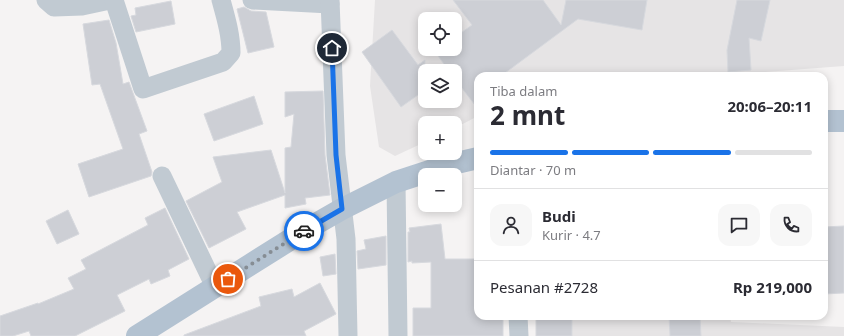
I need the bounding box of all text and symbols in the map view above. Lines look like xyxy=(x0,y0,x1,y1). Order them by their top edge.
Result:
map controls xyxy=(418,12,462,212)
button: locate xyxy=(418,12,462,56)
pin xyxy=(315,31,349,65)
icon: home xyxy=(321,37,343,59)
button: layers xyxy=(418,64,462,108)
text: Tiba dalam xyxy=(490,82,557,100)
text: 20:06–20:11 xyxy=(727,96,812,116)
text: 2 mnt xyxy=(490,97,565,133)
button: + xyxy=(418,116,462,160)
text: Diantar · 70 m xyxy=(490,161,576,179)
button: − xyxy=(418,168,462,212)
button: person xyxy=(490,204,532,246)
button: chat xyxy=(718,204,760,246)
button: phone xyxy=(770,204,812,246)
text: Budi xyxy=(542,206,576,226)
courier xyxy=(284,211,324,251)
icon: car xyxy=(293,220,315,242)
text: Kurir · 4.7 xyxy=(542,226,601,244)
pin xyxy=(211,262,245,296)
icon: bag xyxy=(217,268,239,290)
text: Pesanan #2728 xyxy=(490,277,598,297)
text: Rp 219,000 xyxy=(733,277,812,297)

